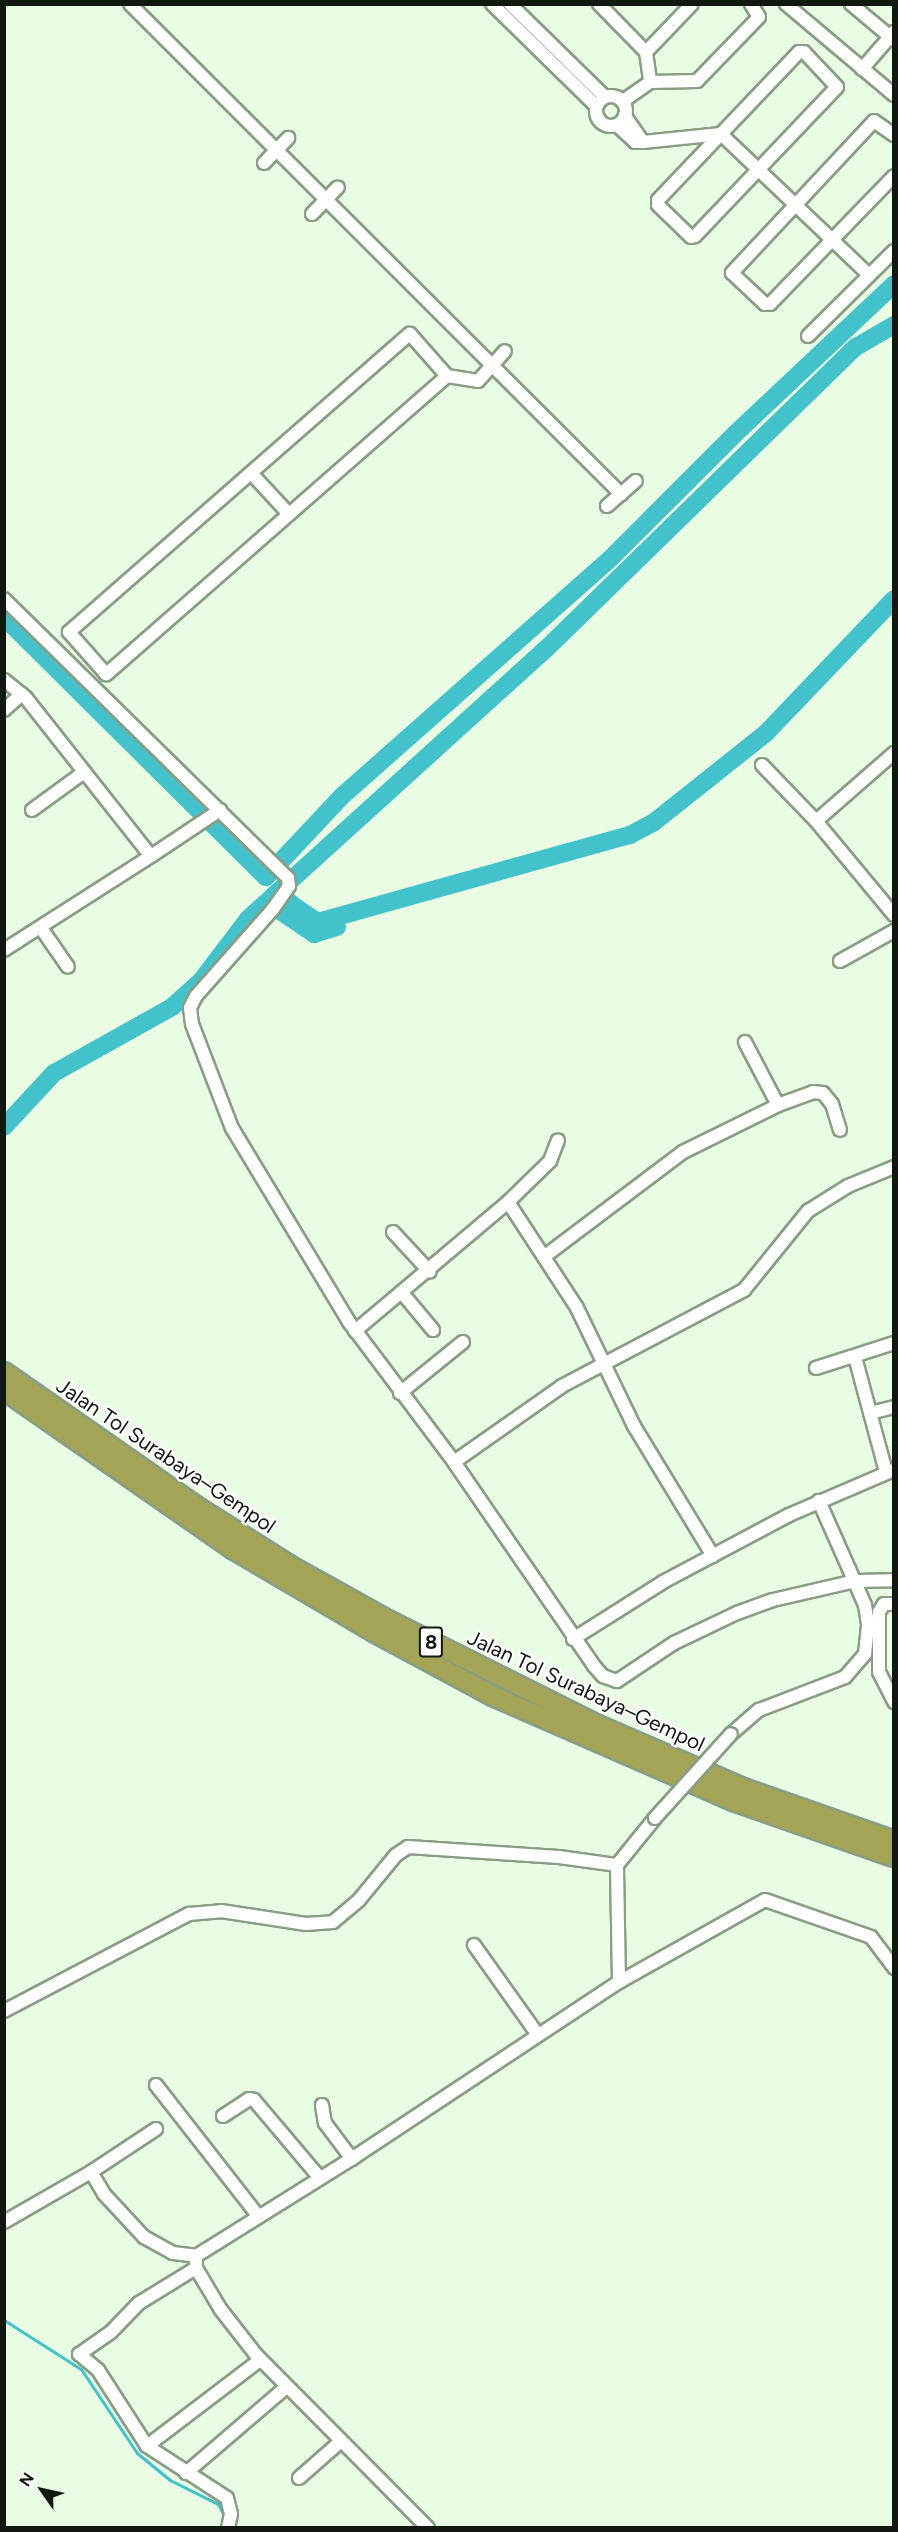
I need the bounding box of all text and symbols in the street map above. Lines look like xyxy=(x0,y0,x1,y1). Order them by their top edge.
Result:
street label: Jalan Tol Surabaya–Gempol xyxy=(52,1373,280,1539)
road number: 8 xyxy=(418,1625,444,1659)
street label: Jalan Tol Surabaya–Gempol xyxy=(463,1625,709,1757)
north arrow xyxy=(12,2460,72,2520)
text: N xyxy=(15,2469,38,2490)

